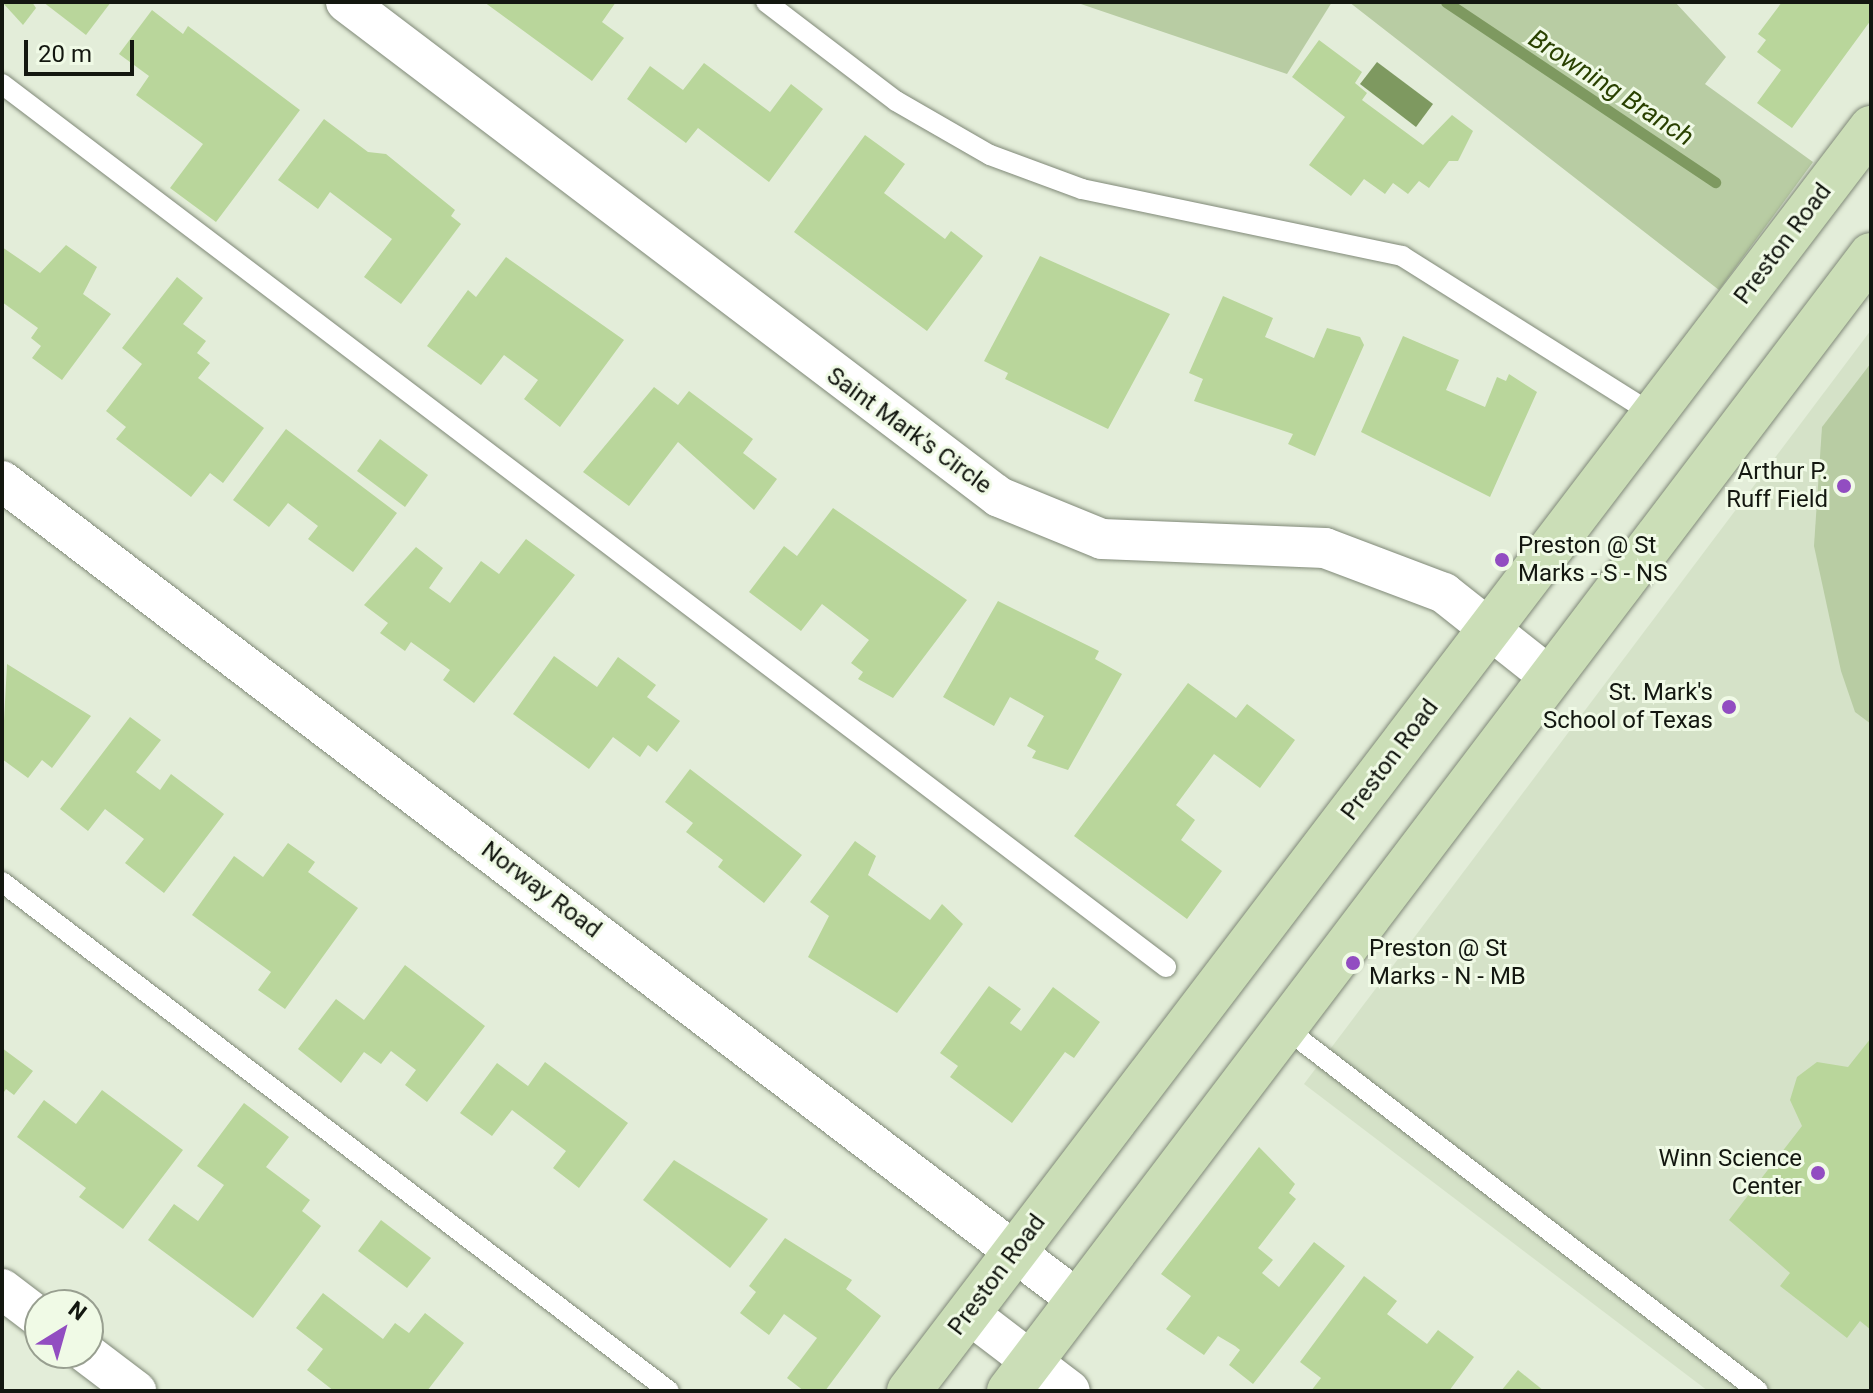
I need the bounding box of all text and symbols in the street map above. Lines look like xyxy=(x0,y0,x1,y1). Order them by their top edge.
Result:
water label: Browning Branch xyxy=(1523,23,1699,153)
scale bar xyxy=(28,24,138,74)
text: 20 m xyxy=(38,40,92,68)
street label: Preston Road xyxy=(1728,178,1838,310)
street label: Saint Mark's Circle xyxy=(821,362,997,500)
place label: Arthur P. Ruff Field xyxy=(1726,458,1828,514)
marker: Arthur P. Ruff Field xyxy=(1835,477,1853,495)
place label: Preston @ St Marks - S - NS xyxy=(1518,532,1667,588)
marker: Preston @ St Marks - S - NS xyxy=(1493,551,1511,569)
place label: St. Mark's School of Texas xyxy=(1543,679,1713,735)
street label: Preston Road xyxy=(1335,694,1445,826)
marker: St. Mark's School of Texas xyxy=(1720,698,1738,716)
street label: Norway Road xyxy=(475,836,607,944)
place label: Preston @ St Marks - N - MB xyxy=(1369,935,1526,991)
marker: Preston @ St Marks - N - MB xyxy=(1344,954,1362,972)
place label: Winn Science Center xyxy=(1658,1145,1802,1201)
marker: Winn Science Center xyxy=(1809,1164,1827,1182)
street label: Preston Road xyxy=(942,1209,1052,1341)
north arrow xyxy=(24,1289,104,1369)
text: N xyxy=(64,1296,91,1326)

